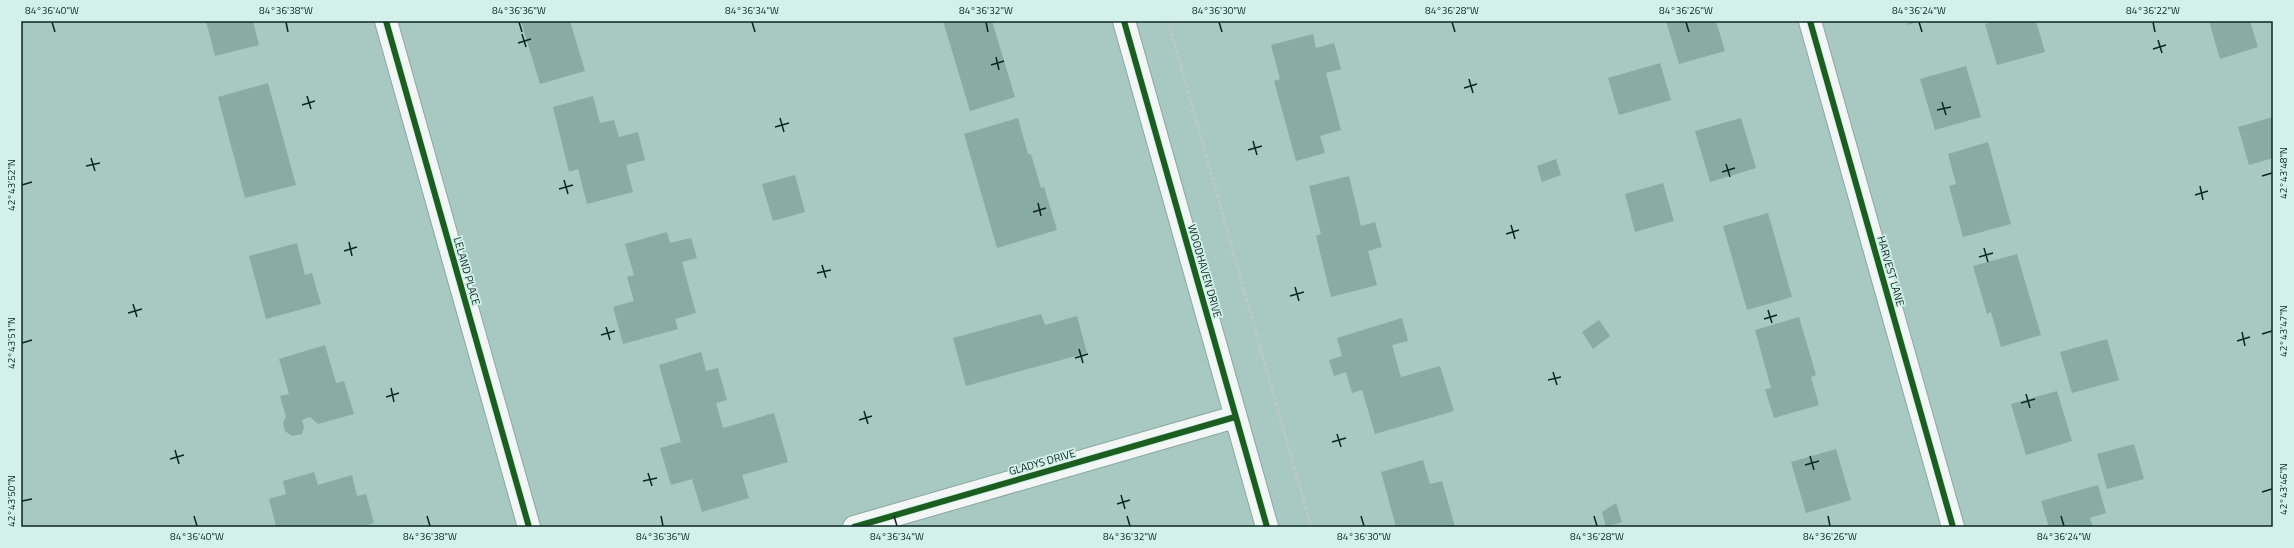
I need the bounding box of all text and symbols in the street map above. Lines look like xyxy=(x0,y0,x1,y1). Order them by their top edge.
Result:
text: 84°36'40"W xyxy=(25,3,79,18)
text: 84°36'38"W xyxy=(259,3,313,18)
text: 84°36'36"W xyxy=(492,3,546,18)
text: 84°36'34"W xyxy=(725,3,779,18)
text: 84°36'32"W xyxy=(959,3,1013,18)
text: 84°36'30"W xyxy=(1192,3,1246,18)
text: 84°36'28"W xyxy=(1425,3,1479,18)
text: 84°36'26"W xyxy=(1659,3,1713,18)
text: 84°36'24"W xyxy=(1892,3,1946,18)
text: 84°36'22"W xyxy=(2126,3,2180,18)
text: 42°43'48"N xyxy=(2276,147,2291,199)
text: 42°43'52"N xyxy=(4,159,19,211)
street label: WOODHAVEN DRIVE xyxy=(1184,222,1226,320)
street label: HARVEST LANE xyxy=(1873,234,1909,308)
street label: LELAND PLACE xyxy=(450,235,484,307)
text: 42°43'47"N xyxy=(2276,305,2291,357)
text: 42°43'51"N xyxy=(4,317,19,369)
street label: GLADYS DRIVE xyxy=(1007,445,1077,479)
text: 42°43'46"N xyxy=(2276,463,2291,515)
text: 42°43'50"N xyxy=(4,475,19,527)
text: 84°36'40"W xyxy=(170,529,224,544)
text: 84°36'38"W xyxy=(403,529,457,544)
text: 84°36'36"W xyxy=(636,529,690,544)
text: 84°36'34"W xyxy=(870,529,924,544)
text: 84°36'32"W xyxy=(1103,529,1157,544)
text: 84°36'30"W xyxy=(1337,529,1391,544)
text: 84°36'28"W xyxy=(1570,529,1624,544)
text: 84°36'26"W xyxy=(1803,529,1857,544)
text: 84°36'24"W xyxy=(2037,529,2091,544)

